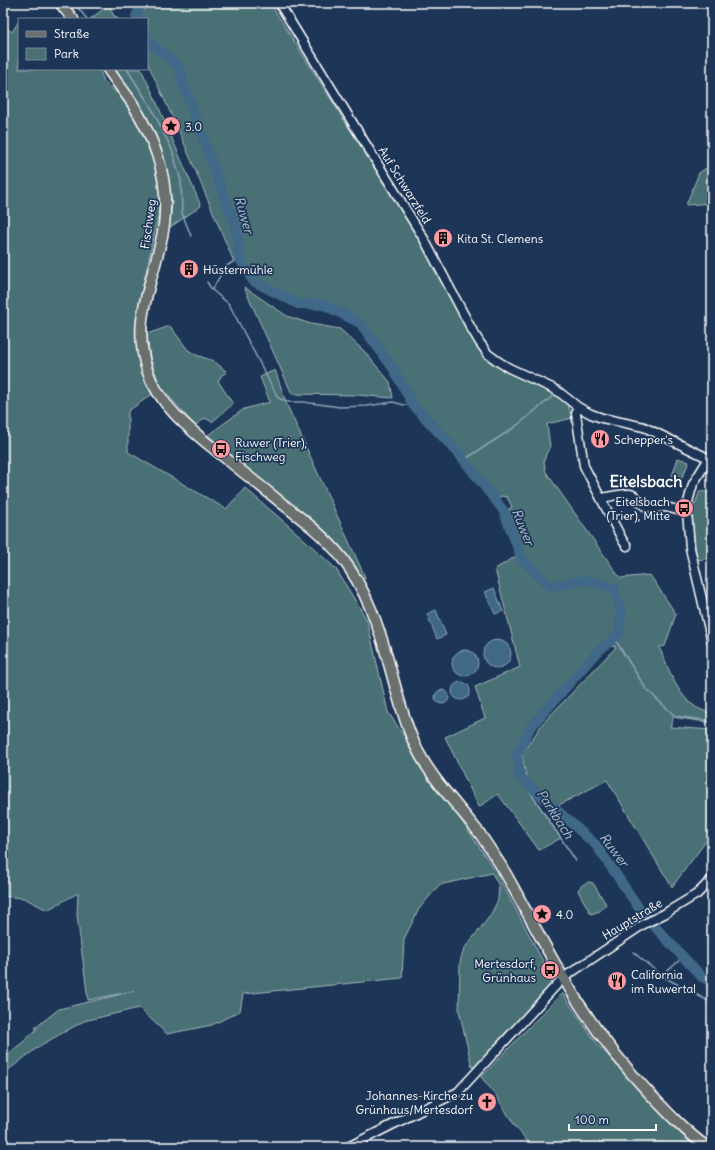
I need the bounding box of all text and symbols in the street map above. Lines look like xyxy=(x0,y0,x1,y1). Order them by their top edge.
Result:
legend xyxy=(18,18,148,70)
text: Straße xyxy=(54,26,89,41)
text: Park xyxy=(54,46,79,61)
place icon: 3.0 xyxy=(160,115,182,137)
place label: 3.0 xyxy=(185,119,202,134)
street label: Auf Schwarzfeld xyxy=(375,144,435,226)
water label: Ruwer xyxy=(231,194,258,237)
street label: Fischweg xyxy=(137,198,159,250)
building icon: Kita St. Clemens xyxy=(432,227,454,249)
place label: Kita St. Clemens xyxy=(457,231,543,246)
building icon: Hüstermühle xyxy=(178,258,200,280)
place label: Hüstermühle xyxy=(203,262,273,277)
restaurant icon: Schepper's xyxy=(589,428,611,450)
place label: Schepper's xyxy=(614,432,673,447)
place label: Ruwer (Trier), Fischweg xyxy=(235,435,307,464)
bus stop icon: Ruwer (Trier), Fischweg xyxy=(210,438,232,460)
district label: Eitelsbach xyxy=(610,471,682,491)
place label: Eitelsbach (Trier), Mitte xyxy=(606,494,670,523)
bus stop icon: Eitelsbach (Trier), Mitte xyxy=(673,497,695,519)
water label: Ruwer xyxy=(508,506,539,550)
water label: Parkbach xyxy=(533,786,578,842)
water label: Ruwer xyxy=(596,830,633,872)
street label: Hauptstraße xyxy=(599,895,665,943)
place icon: 4.0 xyxy=(531,903,553,925)
place label: 4.0 xyxy=(556,907,573,922)
place label: Mertesdorf, Grünhaus xyxy=(474,956,536,985)
bus stop icon: Mertesdorf, Grünhaus xyxy=(539,959,561,981)
place label: California im Ruwertal xyxy=(631,967,696,996)
restaurant icon: California im Ruwertal xyxy=(606,970,628,992)
place label: Johannes-Kirche zu Grünhaus/Mertesdorf xyxy=(355,1088,474,1117)
church icon: Johannes-Kirche zu Grünhaus/Mertesdorf xyxy=(476,1091,498,1113)
scale bar xyxy=(569,1106,656,1132)
text: 100 m xyxy=(575,1112,609,1127)

